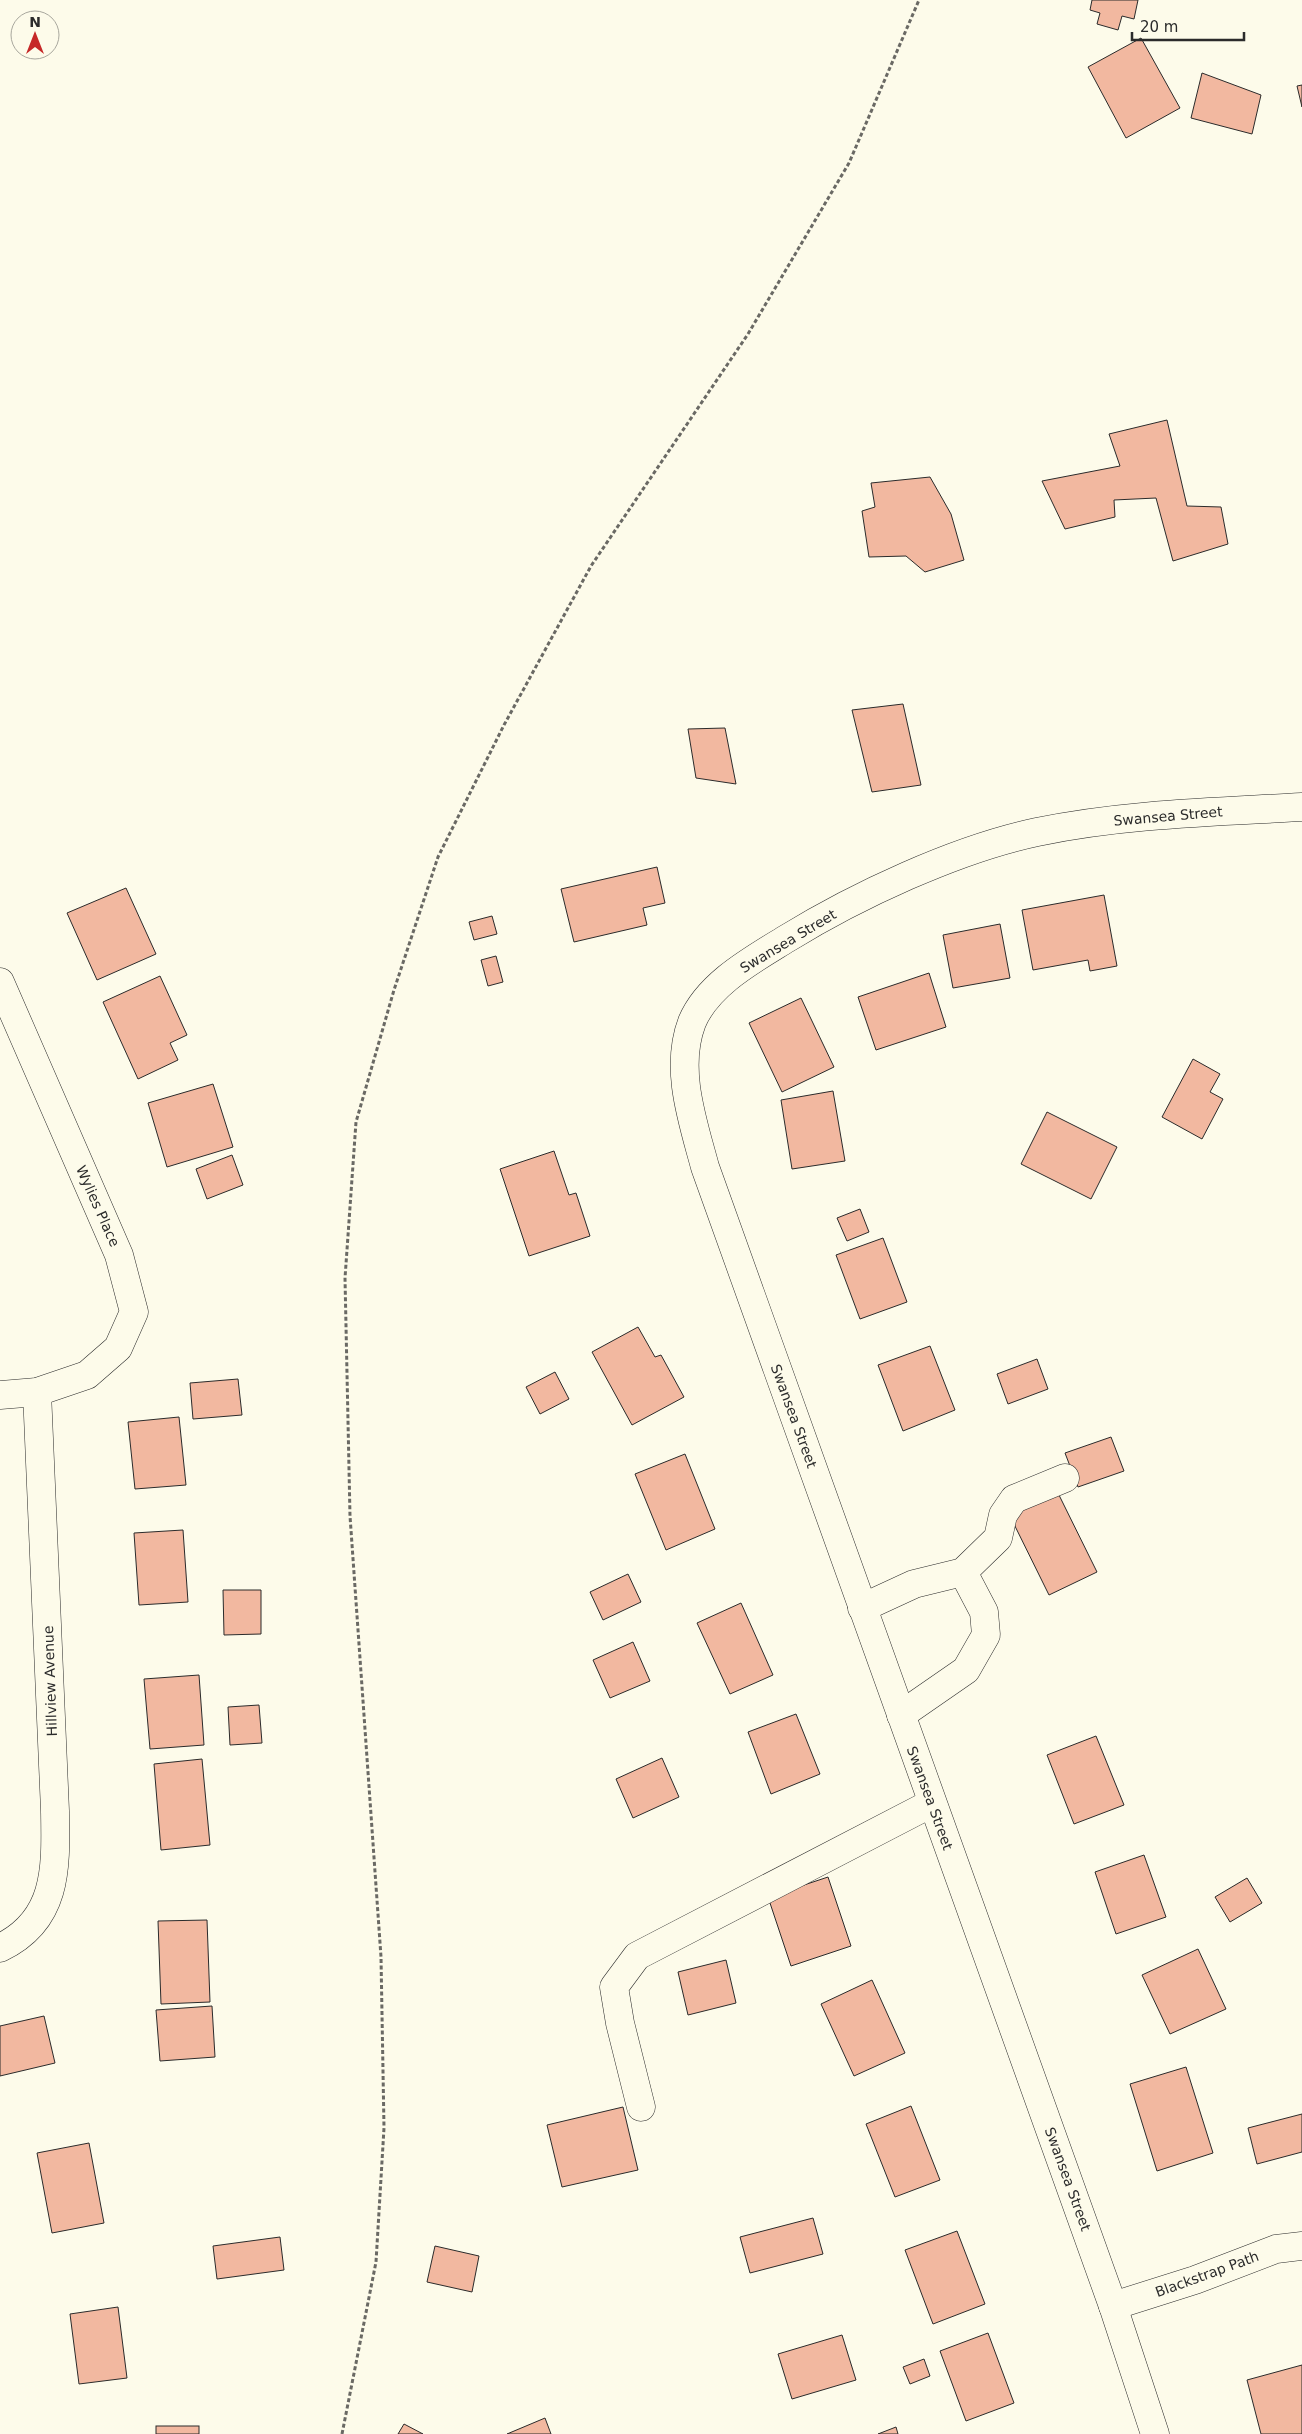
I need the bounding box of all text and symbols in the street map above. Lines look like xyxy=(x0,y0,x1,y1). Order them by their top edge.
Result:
north arrow xyxy=(10,10,60,60)
scale bar xyxy=(1132,10,1244,42)
text: N xyxy=(29,14,41,30)
text: 20 m xyxy=(1140,18,1178,36)
street label: Swansea Street xyxy=(1113,803,1224,829)
street label: Swansea Street xyxy=(737,906,839,976)
street label: Wylies Place xyxy=(73,1163,123,1249)
street label: Swansea Street xyxy=(768,1362,820,1471)
street label: Hillview Avenue xyxy=(40,1625,60,1737)
street label: Swansea Street xyxy=(904,1744,956,1853)
street label: Swansea Street xyxy=(1042,2125,1094,2234)
street label: Blackstrap Path xyxy=(1153,2248,1261,2300)

